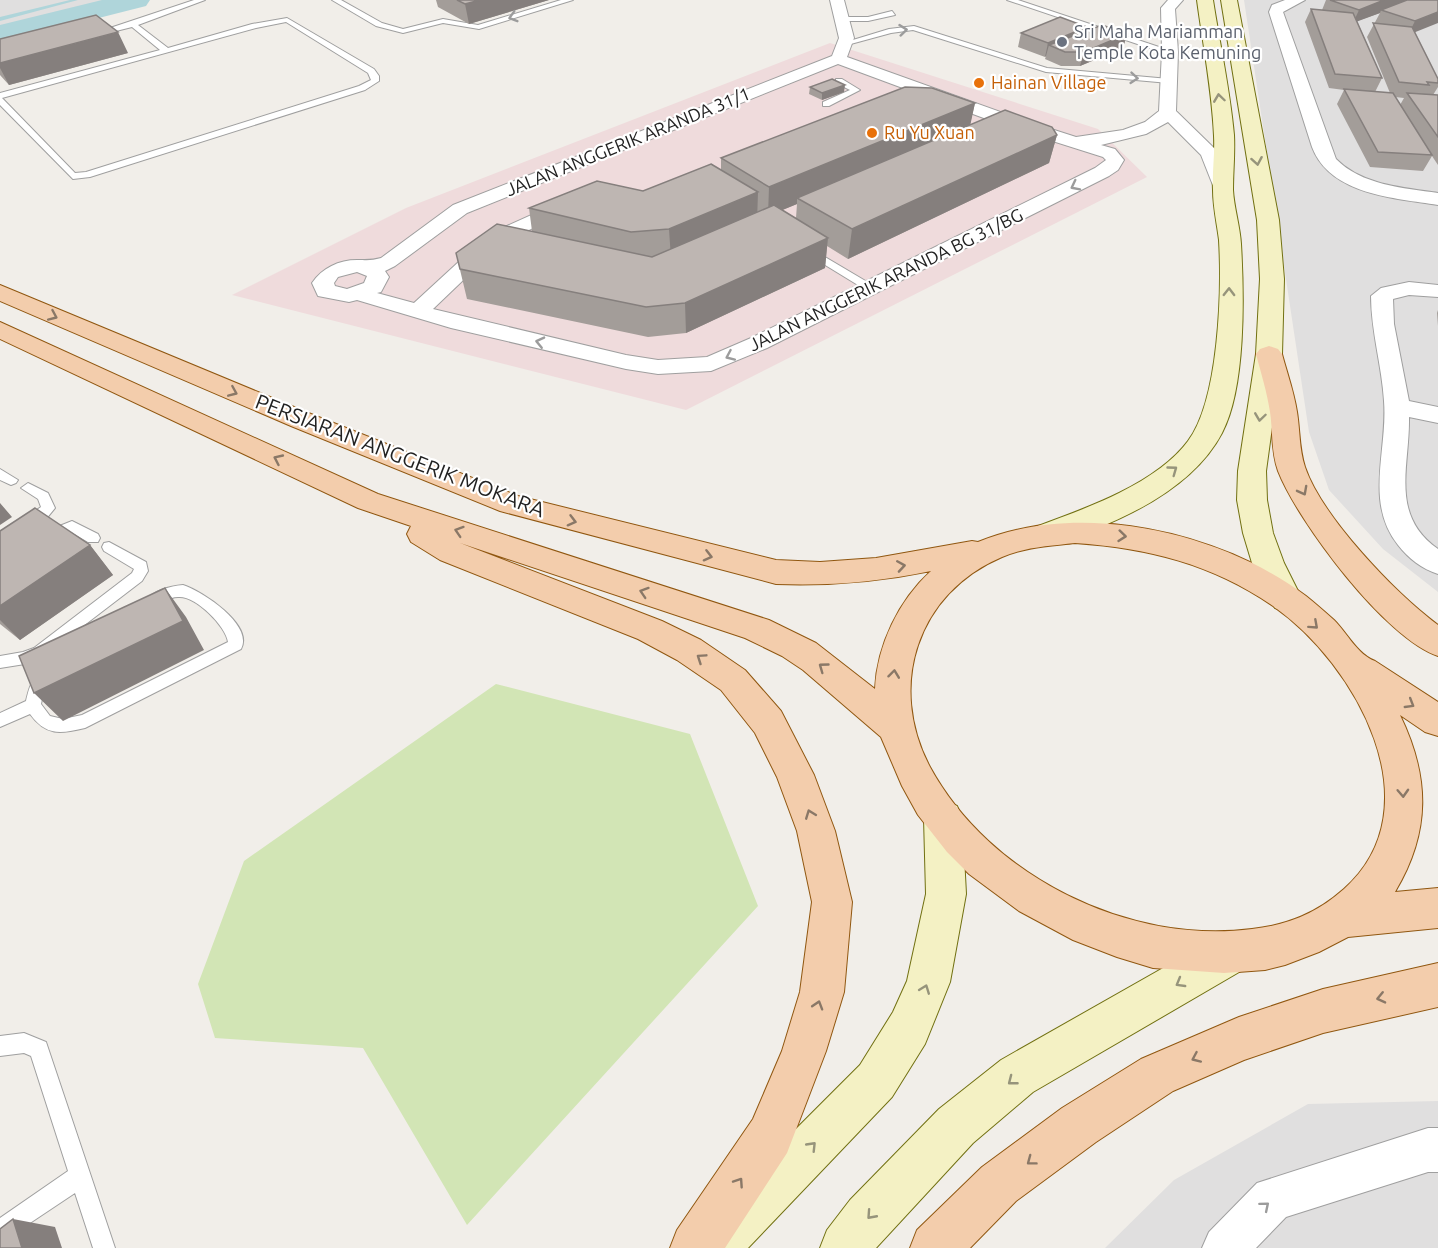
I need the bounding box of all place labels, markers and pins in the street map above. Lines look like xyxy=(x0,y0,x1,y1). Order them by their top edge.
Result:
place label: Sri Maha Mariamman Temple Kota Kemuning xyxy=(1074,21,1261,62)
marker: Sri Maha Mariamman Temple Kota Kemuning xyxy=(1055,35,1069,49)
place label: Hainan Village xyxy=(991,72,1107,92)
marker: Hainan Village xyxy=(972,76,986,90)
place label: Ru Yu Xuan xyxy=(884,122,975,142)
marker: Ru Yu Xuan xyxy=(865,126,879,140)

